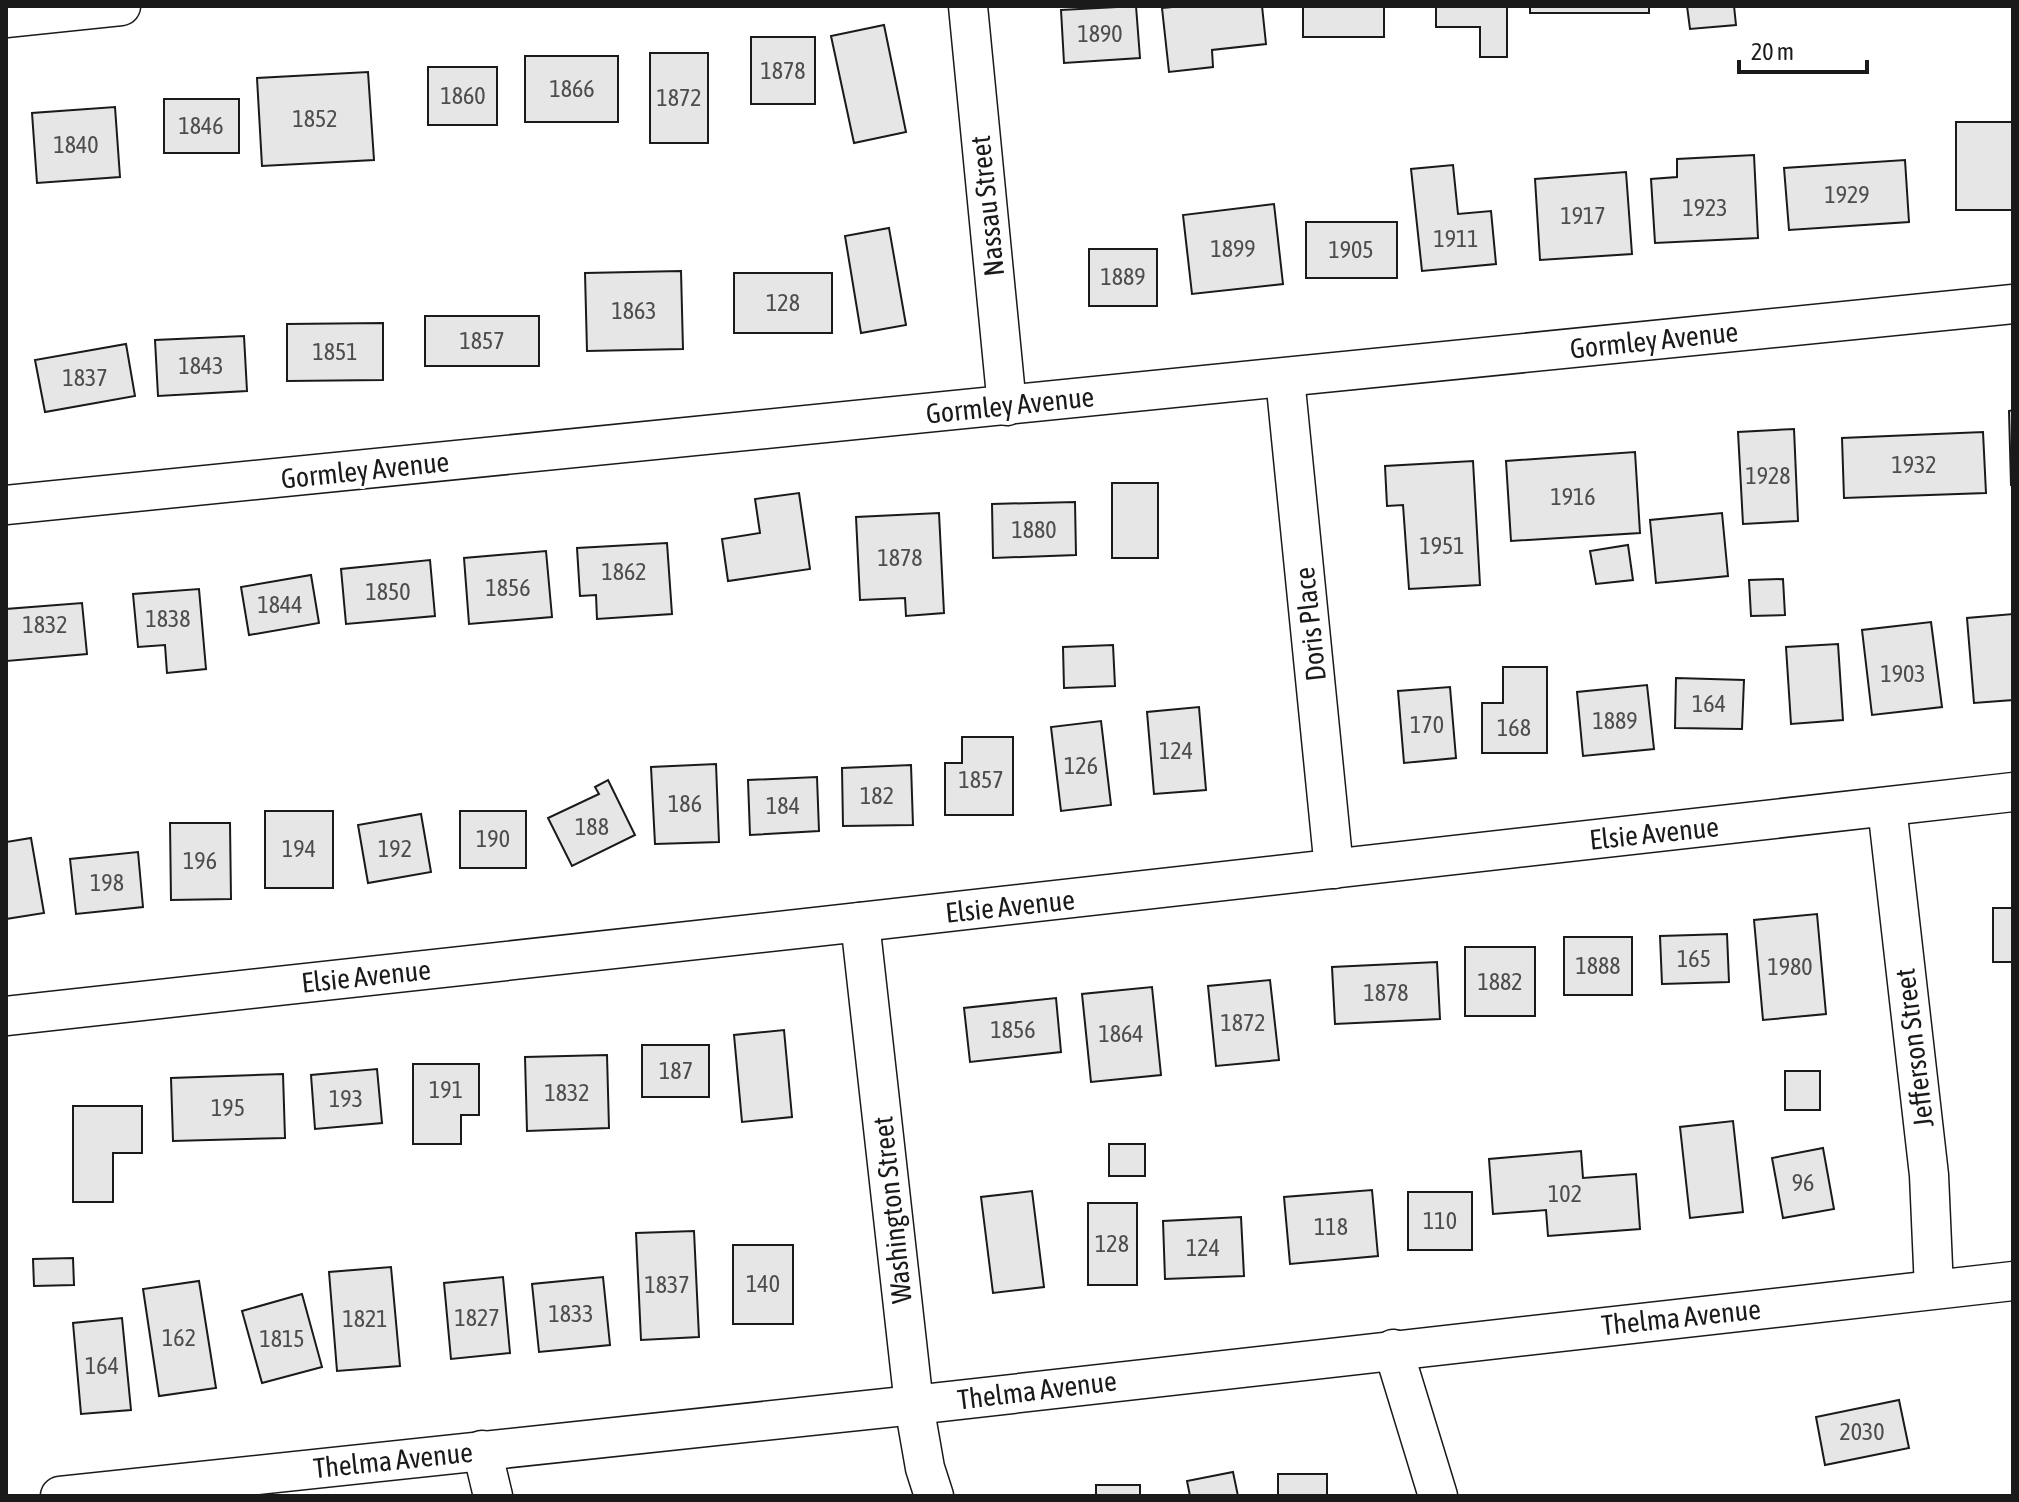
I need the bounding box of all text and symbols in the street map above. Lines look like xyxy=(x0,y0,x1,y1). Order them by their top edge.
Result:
house number: 1890 xyxy=(1077,20,1123,47)
scale bar xyxy=(1739,24,1867,74)
text: 20 m xyxy=(1751,38,1794,65)
house number: 1878 xyxy=(760,57,806,84)
house number: 1866 xyxy=(549,75,595,102)
house number: 1860 xyxy=(440,82,486,109)
house number: 1872 xyxy=(656,84,702,111)
house number: 1852 xyxy=(292,105,338,132)
house number: 1846 xyxy=(178,112,224,139)
house number: 1840 xyxy=(53,131,99,158)
street label: Nassau Street xyxy=(964,134,1010,278)
house number: 1929 xyxy=(1824,181,1870,208)
house number: 1923 xyxy=(1682,194,1728,221)
house number: 1917 xyxy=(1560,202,1606,229)
house number: 1911 xyxy=(1433,225,1479,252)
house number: 1899 xyxy=(1210,235,1256,262)
house number: 1905 xyxy=(1328,236,1374,263)
house number: 1889 xyxy=(1100,263,1146,290)
house number: 128 xyxy=(766,289,800,316)
house number: 1863 xyxy=(611,297,657,324)
street label: Gormley Avenue xyxy=(1568,315,1740,365)
house number: 1857 xyxy=(459,327,505,354)
house number: 1851 xyxy=(312,338,358,365)
house number: 1843 xyxy=(178,352,224,379)
house number: 1837 xyxy=(62,364,108,391)
street label: Gormley Avenue xyxy=(924,380,1096,430)
street label: Gormley Avenue xyxy=(279,445,451,495)
house number: 1932 xyxy=(1891,451,1937,478)
house number: 1928 xyxy=(1745,462,1791,489)
house number: 1916 xyxy=(1550,483,1596,510)
house number: 1880 xyxy=(1011,516,1057,543)
house number: 1951 xyxy=(1419,532,1465,559)
house number: 1878 xyxy=(877,544,923,571)
house number: 1862 xyxy=(601,558,647,585)
street label: Doris Place xyxy=(1288,565,1332,683)
house number: 1856 xyxy=(485,574,531,601)
house number: 1850 xyxy=(365,578,411,605)
house number: 1844 xyxy=(257,591,303,618)
house number: 1838 xyxy=(145,605,191,632)
house number: 1832 xyxy=(22,611,68,638)
house number: 1903 xyxy=(1880,660,1926,687)
house number: 164 xyxy=(1692,690,1726,717)
house number: 1889 xyxy=(1592,707,1638,734)
house number: 170 xyxy=(1410,711,1444,738)
house number: 168 xyxy=(1497,714,1531,741)
house number: 124 xyxy=(1159,737,1193,764)
house number: 126 xyxy=(1064,752,1098,779)
house number: 1857 xyxy=(958,766,1004,793)
house number: 182 xyxy=(860,782,894,809)
house number: 186 xyxy=(668,790,702,817)
house number: 184 xyxy=(766,792,800,819)
street label: Elsie Avenue xyxy=(1588,810,1720,856)
house number: 188 xyxy=(575,813,609,840)
house number: 190 xyxy=(476,825,510,852)
house number: 194 xyxy=(282,835,316,862)
house number: 192 xyxy=(378,835,412,862)
house number: 196 xyxy=(183,847,217,874)
house number: 198 xyxy=(90,869,124,896)
street label: Elsie Avenue xyxy=(944,883,1076,929)
house number: 165 xyxy=(1677,945,1711,972)
house number: 1888 xyxy=(1575,952,1621,979)
street label: Elsie Avenue xyxy=(300,953,432,999)
house number: 1980 xyxy=(1767,953,1813,980)
street label: Jefferson Street xyxy=(1888,967,1940,1129)
house number: 1882 xyxy=(1477,968,1523,995)
house number: 1878 xyxy=(1363,979,1409,1006)
house number: 1872 xyxy=(1220,1009,1266,1036)
house number: 1856 xyxy=(990,1016,1036,1043)
house number: 1864 xyxy=(1098,1020,1144,1047)
house number: 187 xyxy=(659,1057,693,1084)
house number: 191 xyxy=(429,1076,463,1103)
house number: 1832 xyxy=(544,1079,590,1106)
house number: 193 xyxy=(329,1085,363,1112)
house number: 195 xyxy=(211,1094,245,1121)
street label: Washington Street xyxy=(866,1115,918,1305)
house number: 96 xyxy=(1792,1169,1814,1196)
house number: 102 xyxy=(1548,1180,1582,1207)
house number: 110 xyxy=(1423,1207,1457,1234)
house number: 118 xyxy=(1314,1213,1348,1240)
house number: 128 xyxy=(1095,1230,1129,1257)
house number: 124 xyxy=(1186,1234,1220,1261)
house number: 140 xyxy=(746,1270,780,1297)
house number: 1837 xyxy=(644,1271,690,1298)
street label: Thelma Avenue xyxy=(1600,1293,1762,1341)
house number: 1833 xyxy=(548,1300,594,1327)
house number: 1827 xyxy=(454,1304,500,1331)
house number: 1821 xyxy=(342,1305,388,1332)
house number: 162 xyxy=(162,1324,196,1351)
house number: 1815 xyxy=(259,1325,305,1352)
house number: 164 xyxy=(85,1352,119,1379)
street label: Thelma Avenue xyxy=(956,1364,1118,1416)
house number: 2030 xyxy=(1839,1418,1885,1445)
street label: Thelma Avenue xyxy=(312,1436,474,1484)

